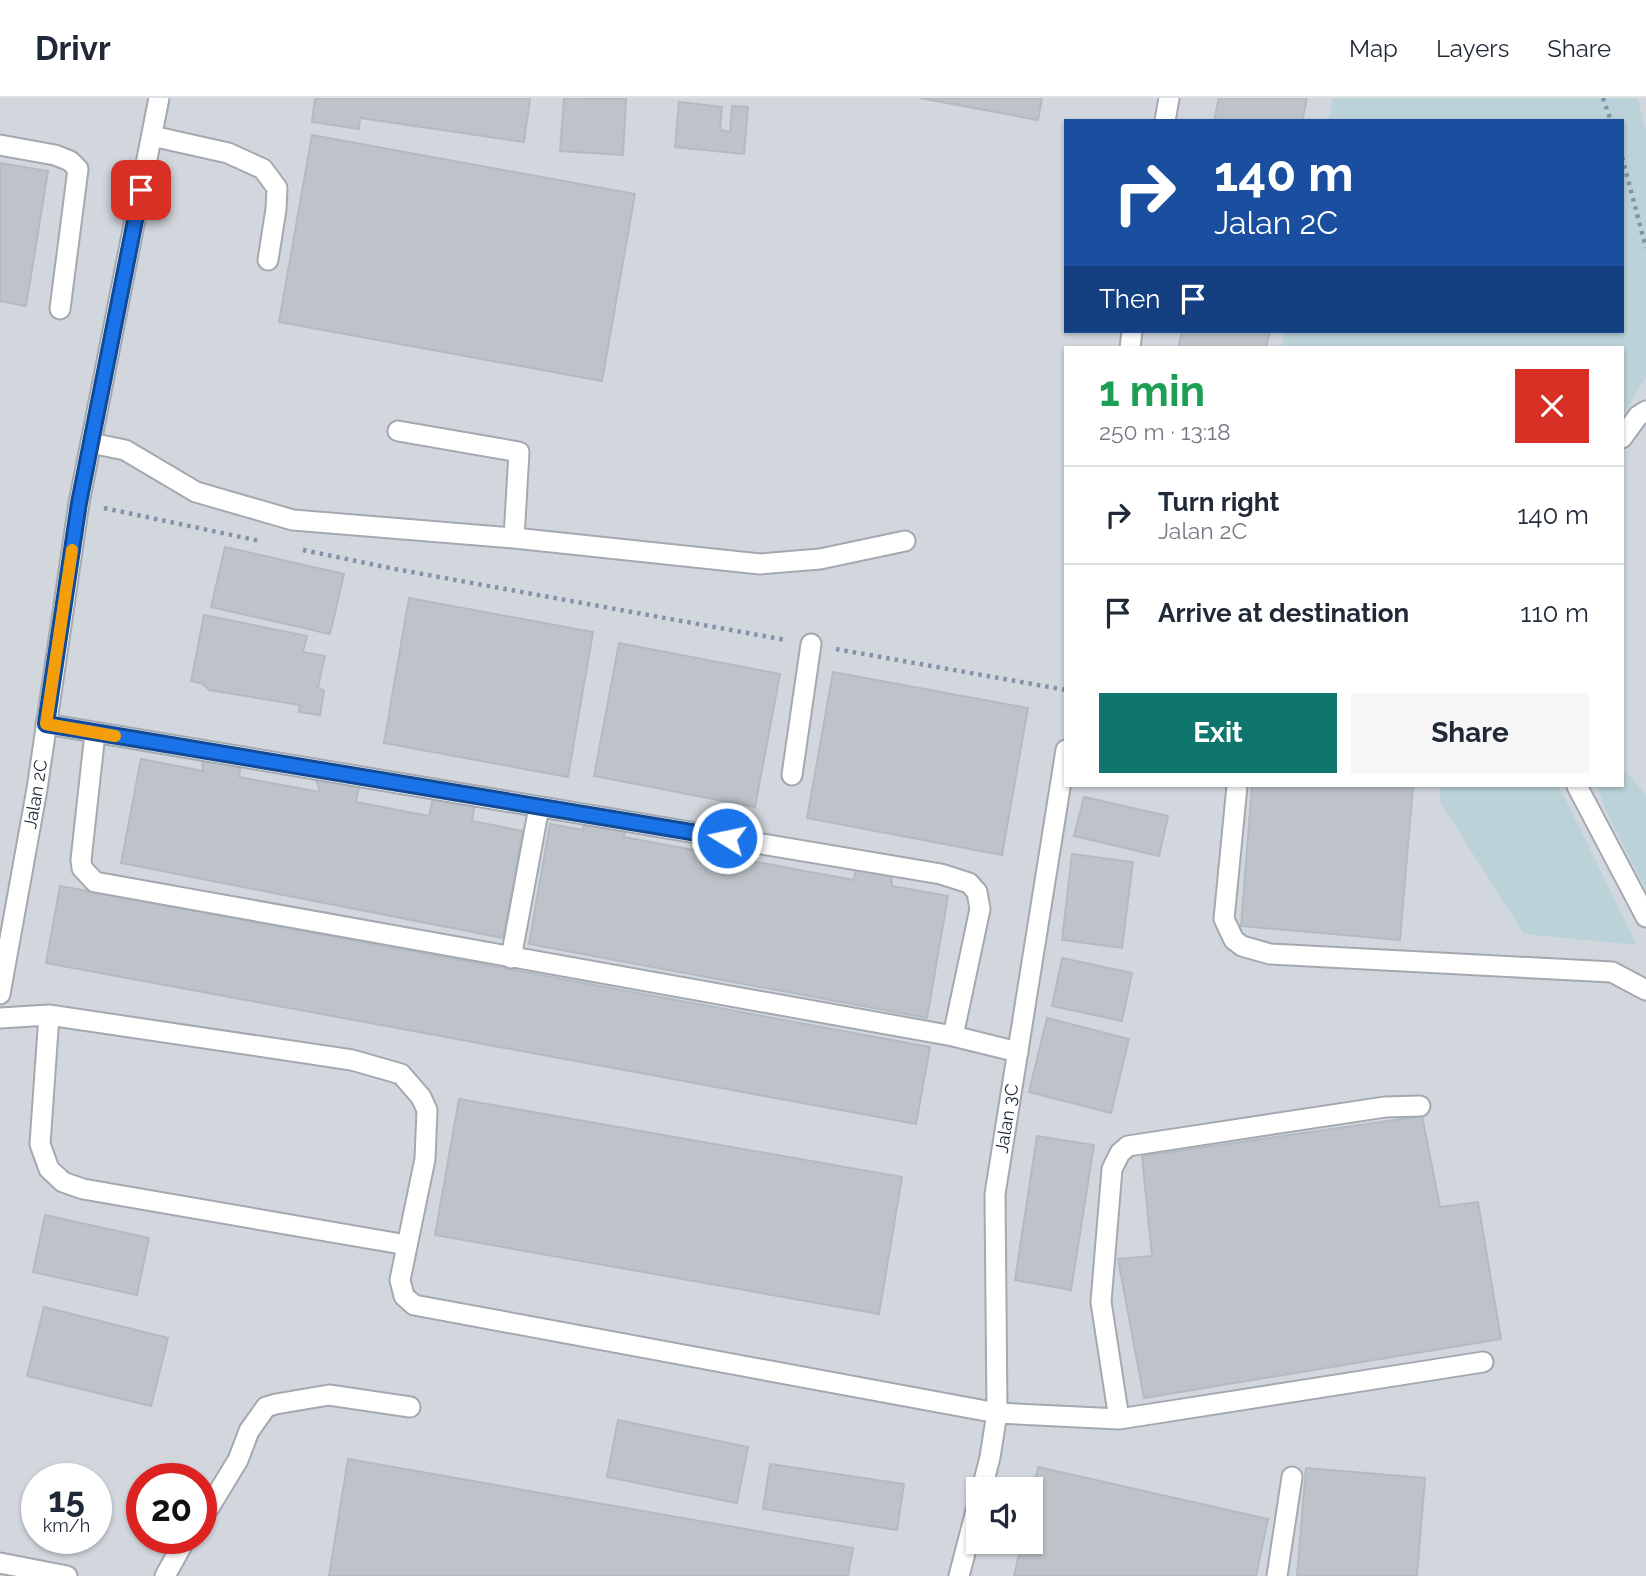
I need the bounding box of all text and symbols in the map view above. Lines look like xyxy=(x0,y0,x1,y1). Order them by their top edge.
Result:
text: Drivr xyxy=(35,29,111,68)
text: Map xyxy=(1349,34,1398,63)
text: Layers xyxy=(1436,34,1509,63)
text: Share xyxy=(1547,34,1611,63)
text: 140 m xyxy=(1214,145,1354,202)
icon: right xyxy=(1099,147,1190,238)
pin xyxy=(111,160,171,220)
icon: arrive xyxy=(122,171,160,209)
text: Jalan 2C xyxy=(1214,204,1338,241)
icon: arrive xyxy=(1174,280,1212,318)
text: Then xyxy=(1099,284,1160,314)
text: 1 min xyxy=(1099,367,1205,416)
button: close xyxy=(1515,369,1589,443)
text: 250 m · 13:18 xyxy=(1099,418,1231,445)
text: Turn right xyxy=(1158,487,1279,517)
icon: right xyxy=(1099,496,1137,534)
text: 140 m xyxy=(1517,500,1589,530)
text: Jalan 2C xyxy=(1158,517,1247,544)
icon: arrive xyxy=(1099,594,1137,632)
text: Arrive at destination xyxy=(1158,598,1409,628)
text: 110 m xyxy=(1520,598,1589,628)
button: Exit xyxy=(1099,693,1337,773)
button: Share xyxy=(1351,693,1589,773)
street label: Jalan 2C xyxy=(19,758,51,830)
position arrow xyxy=(690,801,764,875)
street label: Jalan 3C xyxy=(991,1082,1022,1155)
speed limit sign: 20 xyxy=(126,1463,217,1554)
map controls xyxy=(966,1477,1043,1554)
button: sound xyxy=(966,1477,1043,1554)
text: 15 xyxy=(48,1479,85,1520)
text: km/h xyxy=(43,1515,90,1536)

